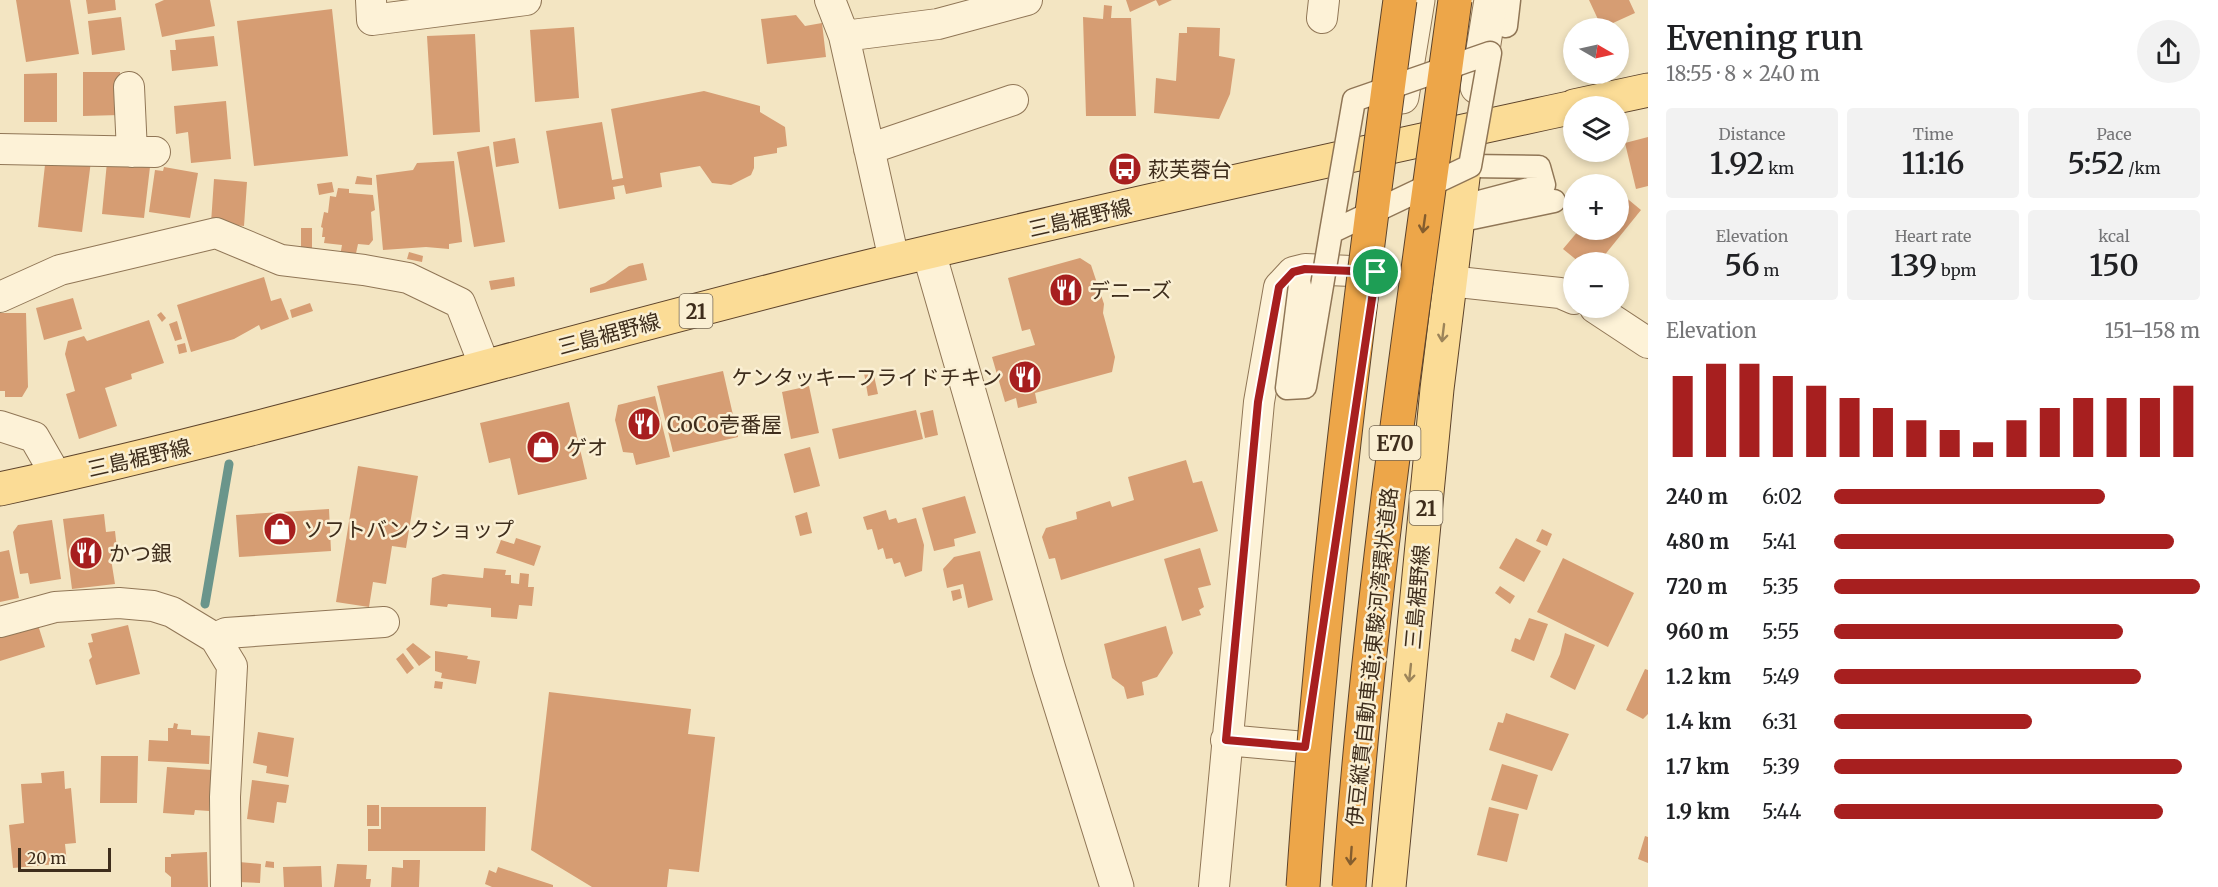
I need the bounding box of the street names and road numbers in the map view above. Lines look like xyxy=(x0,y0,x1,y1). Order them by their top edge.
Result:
street label: 三島裾野線 xyxy=(1026,193,1134,243)
road number: 21 xyxy=(680,294,712,328)
street label: 三島裾野線 xyxy=(555,307,663,361)
road number: E70 xyxy=(1370,426,1420,460)
street label: 三島裾野線 xyxy=(85,433,193,483)
street label: 伊豆縦貫自動車道;東駿河湾環状道路 xyxy=(1341,486,1403,828)
road number: 21 xyxy=(1410,491,1442,525)
street label: 三島裾野線 xyxy=(1399,544,1435,650)

